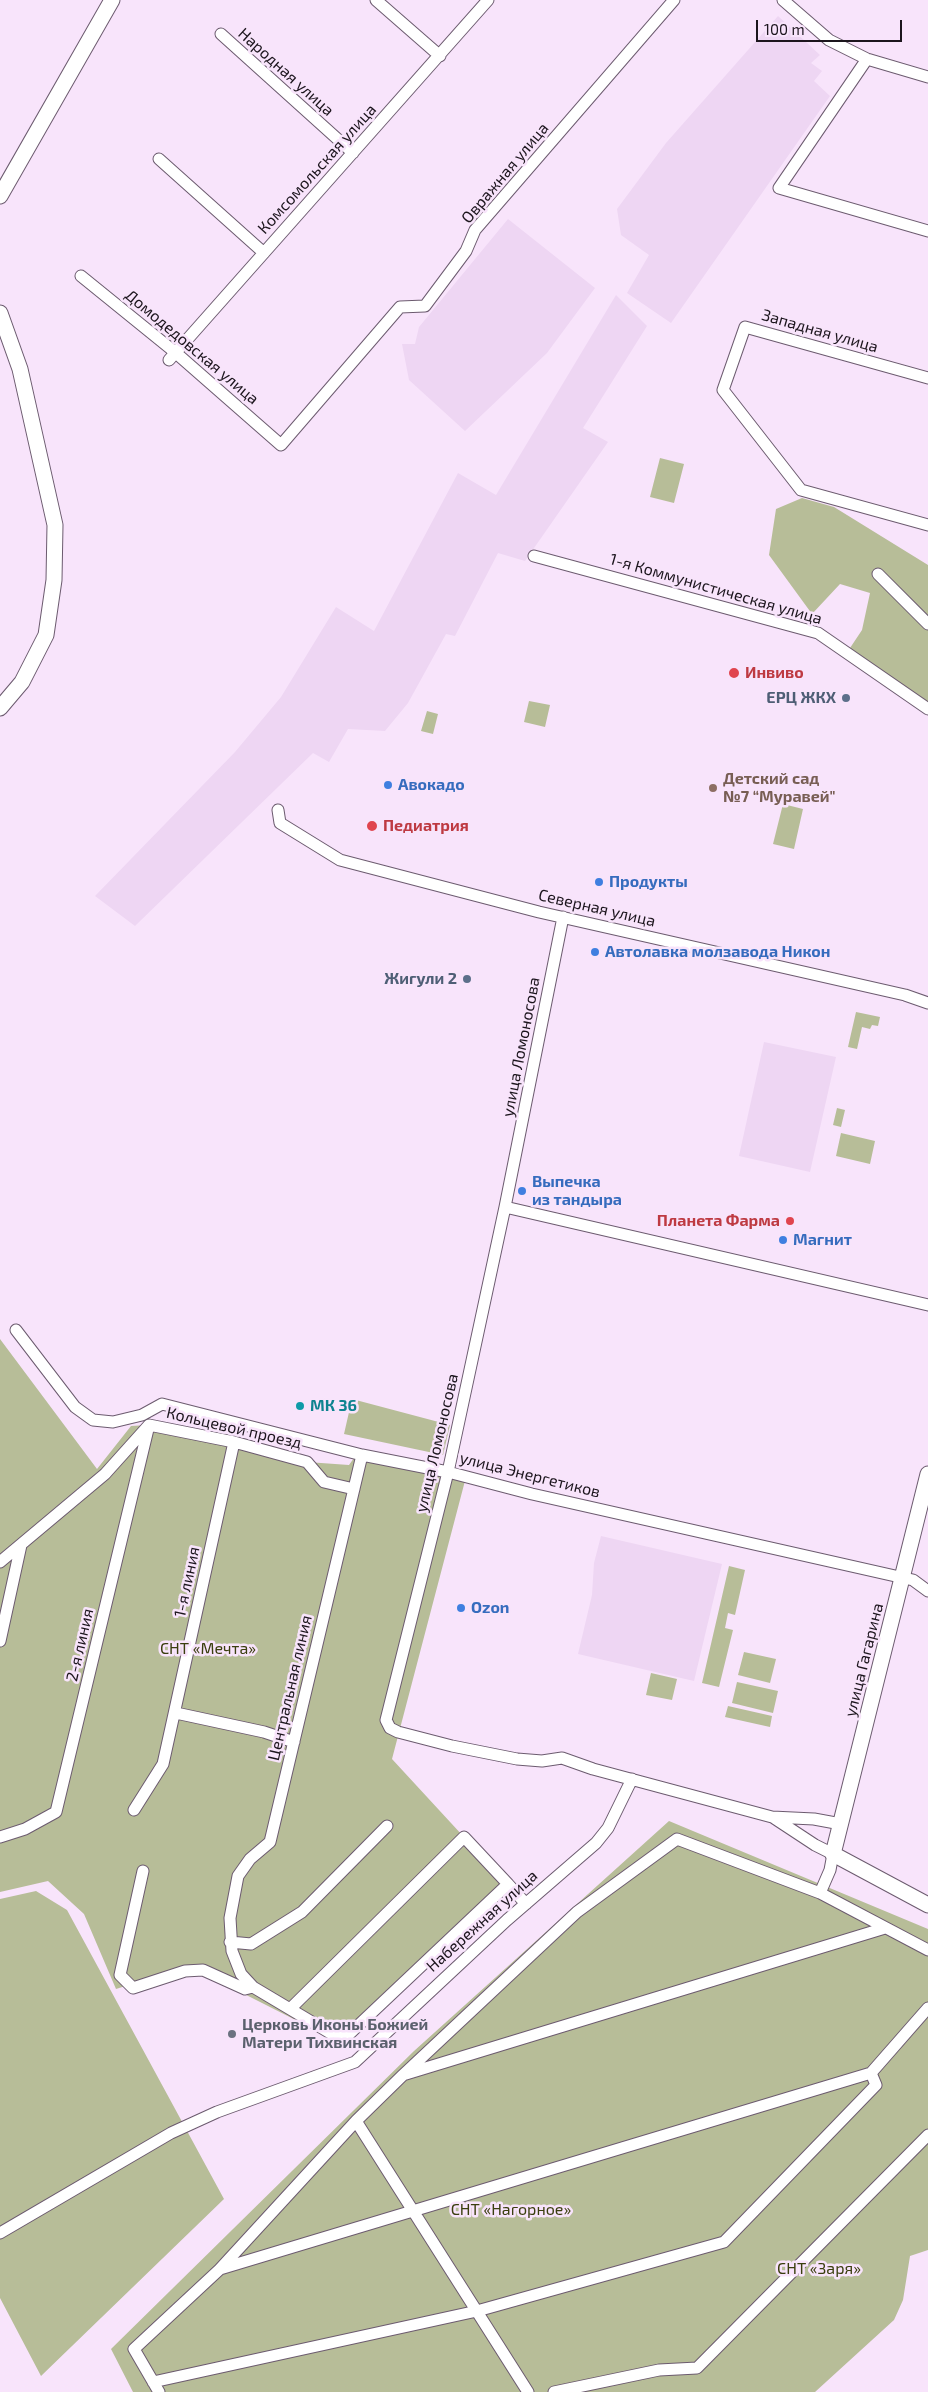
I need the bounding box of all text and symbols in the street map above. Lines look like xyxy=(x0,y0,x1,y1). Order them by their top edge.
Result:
scale bar xyxy=(758,10,904,42)
text: 100 m xyxy=(764,20,805,38)
street label: Народная улица xyxy=(234,24,338,120)
street label: Комсомольская улица xyxy=(254,100,380,238)
street label: Овражная улица xyxy=(457,119,553,227)
street label: Домодедовская улица xyxy=(121,286,263,408)
street label: Западная улица xyxy=(760,305,880,357)
street label: 1-я Коммунистическая улица xyxy=(608,549,824,629)
place label: Инвиво xyxy=(745,663,804,683)
marker: Инвиво xyxy=(727,666,741,680)
place label: ЕРЦ ЖКХ xyxy=(766,688,836,708)
marker: ЕРЦ ЖКХ xyxy=(840,692,852,704)
place label: Детский сад №7 “Муравей" xyxy=(723,769,835,807)
place label: Авокадо xyxy=(398,775,465,795)
marker: Авокадо xyxy=(382,779,394,791)
marker: Детский сад №7 “Муравей" xyxy=(707,782,719,794)
place label: Педиатрия xyxy=(383,816,469,836)
marker: Педиатрия xyxy=(365,819,379,833)
place label: Продукты xyxy=(609,872,688,892)
marker: Продукты xyxy=(593,876,605,888)
street label: Северная улица xyxy=(537,885,657,931)
place label: Автолавка молзавода Никон xyxy=(605,942,831,962)
marker: Автолавка молзавода Никон xyxy=(589,946,601,958)
place label: Жигули 2 xyxy=(384,969,457,989)
marker: Жигули 2 xyxy=(461,973,473,985)
street label: улица Ломоносова xyxy=(498,976,544,1118)
place label: Выпечка из тандыра xyxy=(532,1172,622,1210)
marker: Выпечка из тандыра xyxy=(516,1185,528,1197)
place label: Планета Фарма xyxy=(657,1211,780,1231)
marker: Планета Фарма xyxy=(784,1215,796,1227)
place label: Магнит xyxy=(793,1230,852,1250)
marker: Магнит xyxy=(777,1234,789,1246)
street label: улица Ломоносова xyxy=(412,1372,462,1514)
place label: МК 36 xyxy=(310,1396,357,1416)
marker: МК 36 xyxy=(294,1400,306,1412)
street label: Кольцевой проезд xyxy=(164,1403,304,1453)
street label: улица Энергетиков xyxy=(458,1448,602,1502)
street label: 1-я линия xyxy=(170,1545,204,1619)
place label: Ozon xyxy=(471,1598,509,1618)
street label: улица Гагарина xyxy=(841,1601,887,1719)
marker: Ozon xyxy=(455,1602,467,1614)
street label: 2-я линия xyxy=(62,1607,98,1683)
street label: Центральная линия xyxy=(264,1614,316,1762)
park label: СНТ «Мечта» xyxy=(160,1639,256,1659)
street label: Набережная улица xyxy=(422,1866,542,1976)
place label: Церковь Иконы Божией Матери Тихвинская xyxy=(242,2015,428,2053)
marker: Церковь Иконы Божией Матери Тихвинская xyxy=(226,2028,238,2040)
park label: СНТ «Нагорное» xyxy=(451,2200,571,2220)
park label: СНТ «Заря» xyxy=(777,2259,861,2279)

